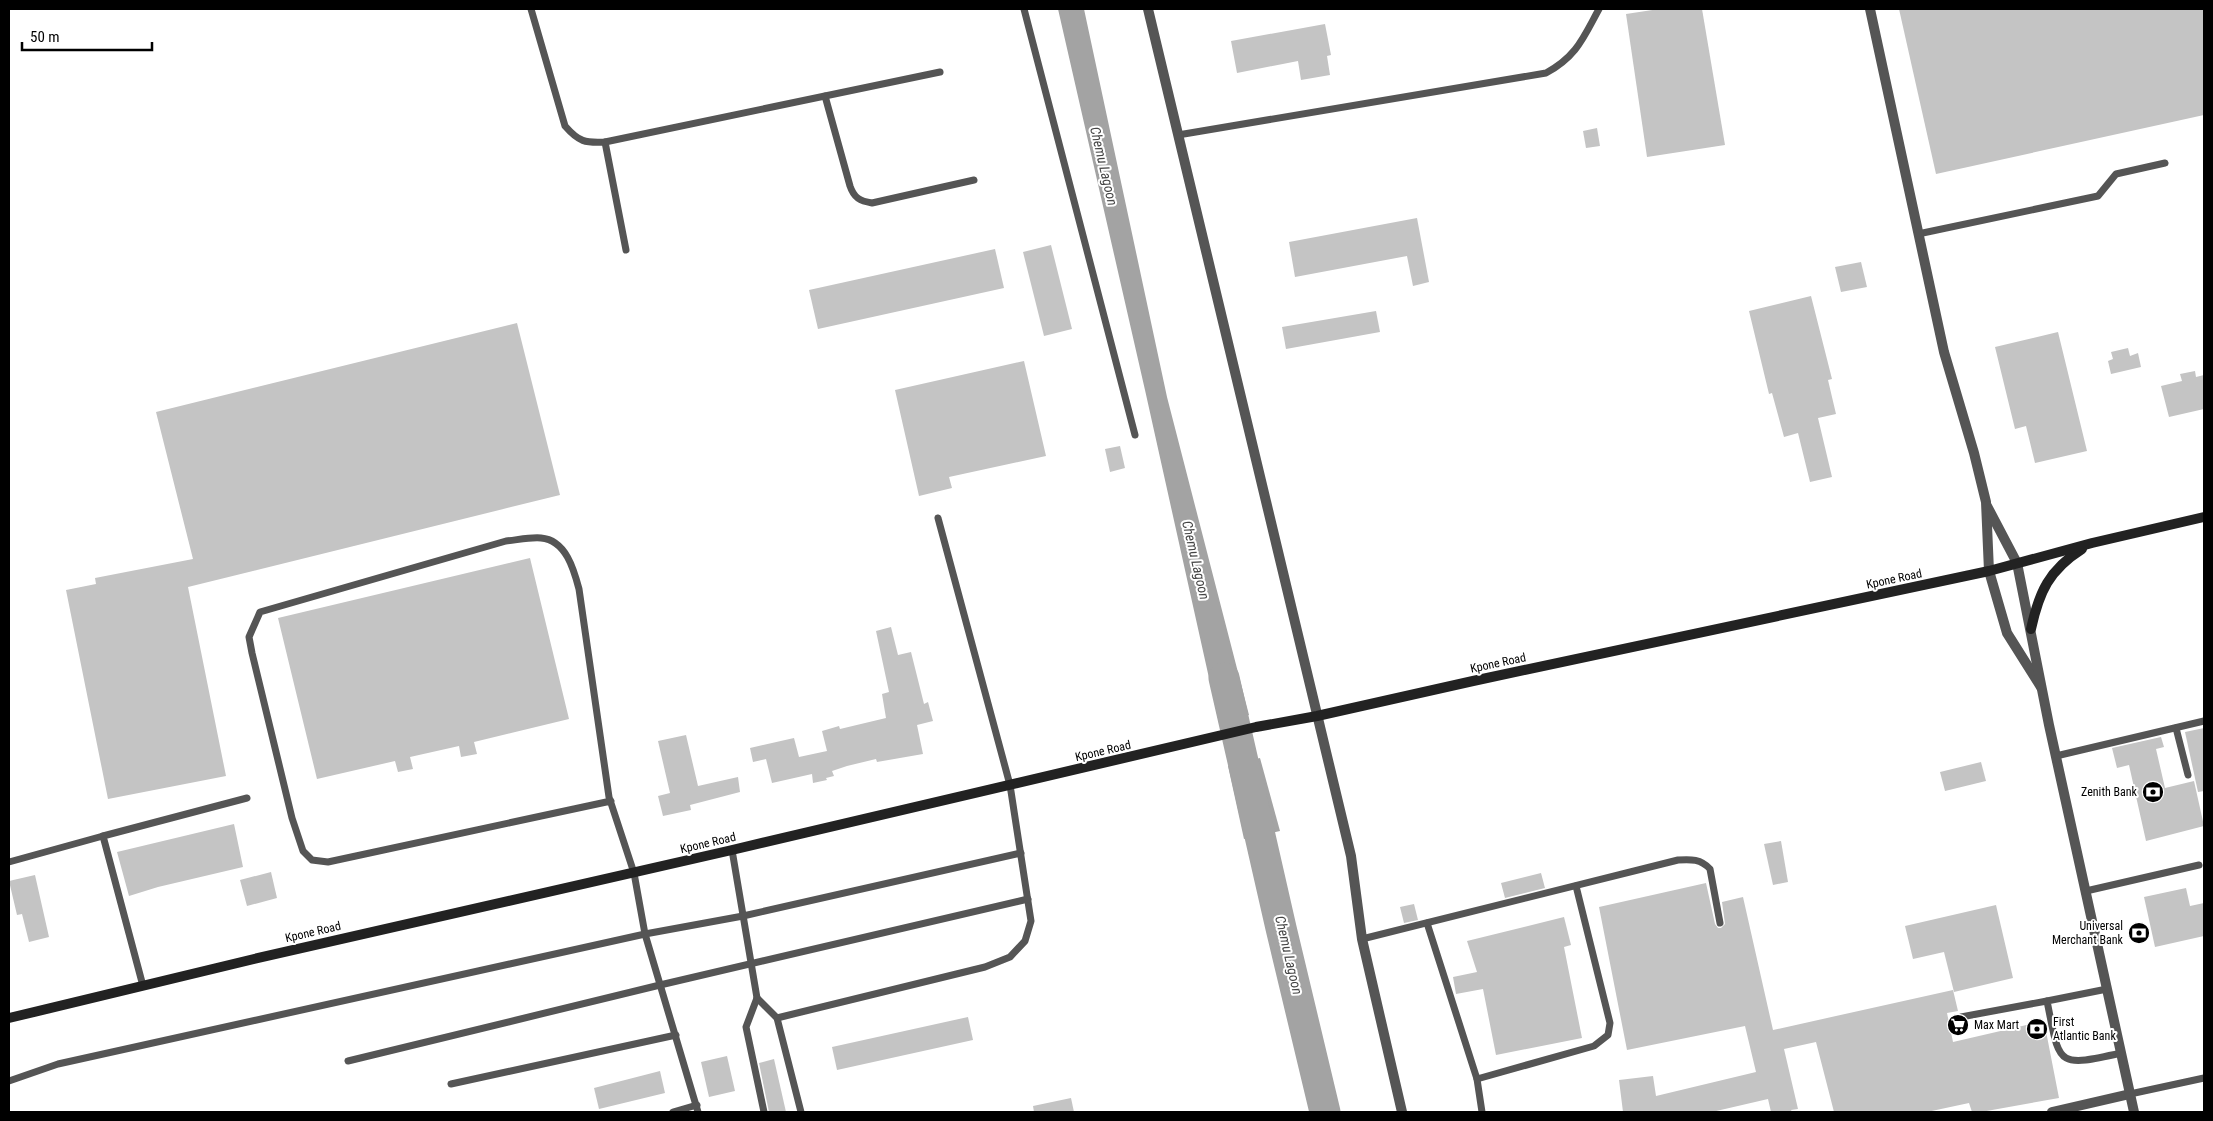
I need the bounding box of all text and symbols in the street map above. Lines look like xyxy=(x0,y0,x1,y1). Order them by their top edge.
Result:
scale bar xyxy=(22,20,152,52)
text: 50 m xyxy=(30,28,60,46)
water label: Chemu Lagoon xyxy=(1087,125,1121,207)
water label: Chemu Lagoon xyxy=(1179,519,1213,601)
street label: Kpone Road xyxy=(1865,566,1923,592)
street label: Kpone Road xyxy=(1469,650,1527,676)
street label: Kpone Road xyxy=(1074,738,1132,764)
bank icon: Zenith Bank xyxy=(2141,780,2165,804)
place label: Zenith Bank xyxy=(2081,785,2138,799)
street label: Kpone Road xyxy=(679,830,737,856)
water label: Chemu Lagoon xyxy=(1272,914,1306,996)
street label: Kpone Road xyxy=(284,919,342,945)
place label: Universal Merchant Bank xyxy=(2052,919,2124,947)
bank icon: Universal Merchant Bank xyxy=(2127,921,2151,945)
supermarket icon: Max Mart xyxy=(1946,1013,1970,1037)
place label: First Atlantic Bank xyxy=(2053,1015,2116,1043)
bank icon: First Atlantic Bank xyxy=(2025,1017,2049,1041)
place label: Max Mart xyxy=(1974,1018,2020,1032)

